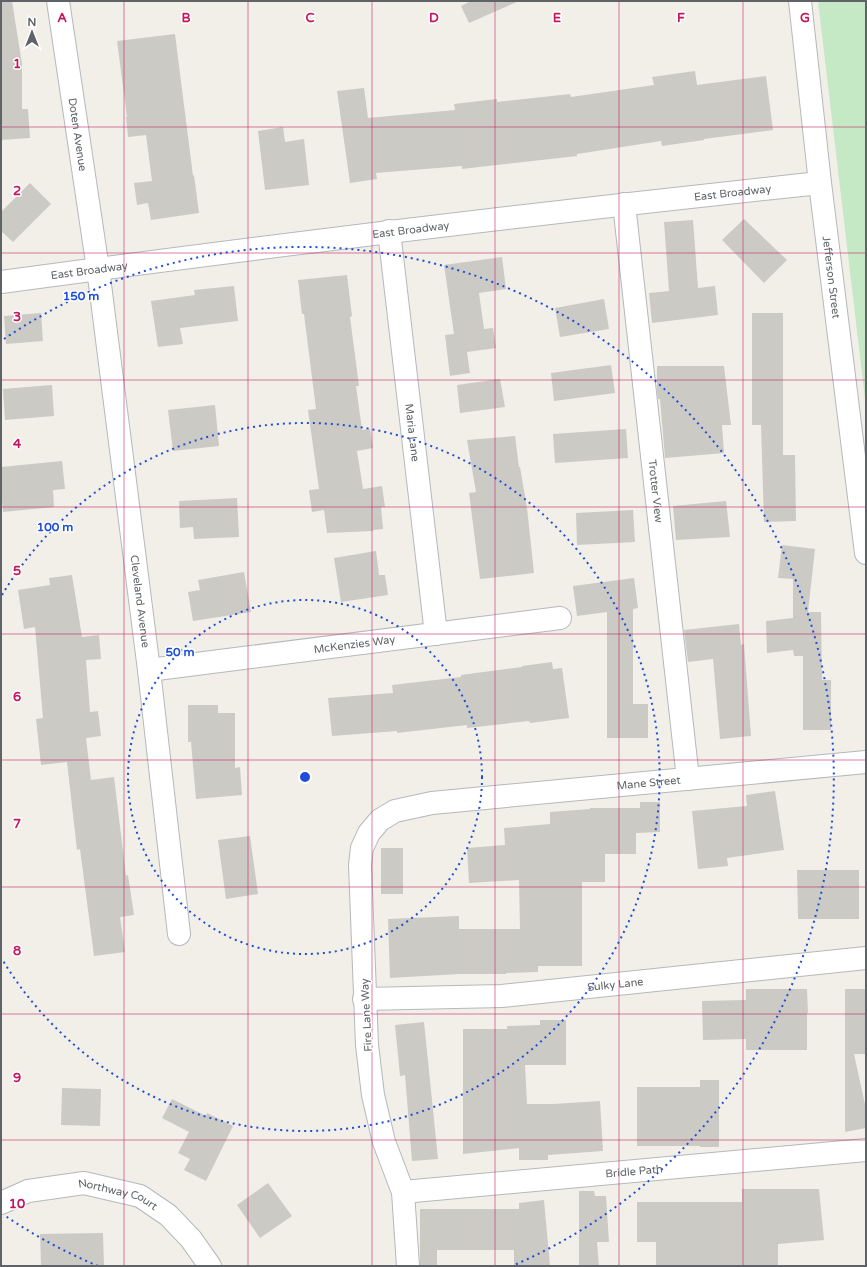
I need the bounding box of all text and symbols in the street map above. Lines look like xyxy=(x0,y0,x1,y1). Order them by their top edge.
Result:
text: A xyxy=(57,10,67,26)
text: B xyxy=(181,10,191,26)
text: C xyxy=(305,10,315,26)
text: D xyxy=(429,10,439,26)
text: E xyxy=(553,10,561,26)
text: F xyxy=(677,10,685,26)
text: G xyxy=(800,10,810,26)
north arrow xyxy=(12,12,52,52)
text: N xyxy=(28,16,36,29)
text: 1 xyxy=(13,56,21,72)
street label: Doten Avenue xyxy=(66,97,89,172)
street label: East Broadway xyxy=(693,182,772,204)
text: 2 xyxy=(13,183,21,199)
street label: East Broadway xyxy=(371,219,450,241)
street label: Jefferson Street xyxy=(820,235,843,319)
street label: East Broadway xyxy=(50,259,129,282)
text: 150 m xyxy=(63,289,99,303)
text: 3 xyxy=(13,309,21,325)
street label: Maria Lane xyxy=(402,403,422,462)
text: 4 xyxy=(13,436,22,452)
street label: Trotter View xyxy=(645,459,665,524)
text: 100 m xyxy=(37,520,73,534)
street label: Cleveland Avenue xyxy=(127,554,152,649)
text: 5 xyxy=(13,563,21,579)
street label: McKenzies Way xyxy=(313,633,396,656)
text: 50 m xyxy=(165,645,195,659)
text: 6 xyxy=(13,689,21,705)
centre of rings xyxy=(298,770,312,784)
street label: Mane Street xyxy=(616,774,681,793)
text: 7 xyxy=(13,816,21,832)
text: 8 xyxy=(13,943,21,959)
street label: Sulky Lane xyxy=(587,975,644,994)
street label: Fire Lane Way xyxy=(358,978,375,1052)
text: 9 xyxy=(13,1070,21,1086)
street label: Bridle Path xyxy=(605,1162,663,1181)
street label: Northway Court xyxy=(77,1177,160,1213)
text: 10 xyxy=(9,1196,25,1212)

